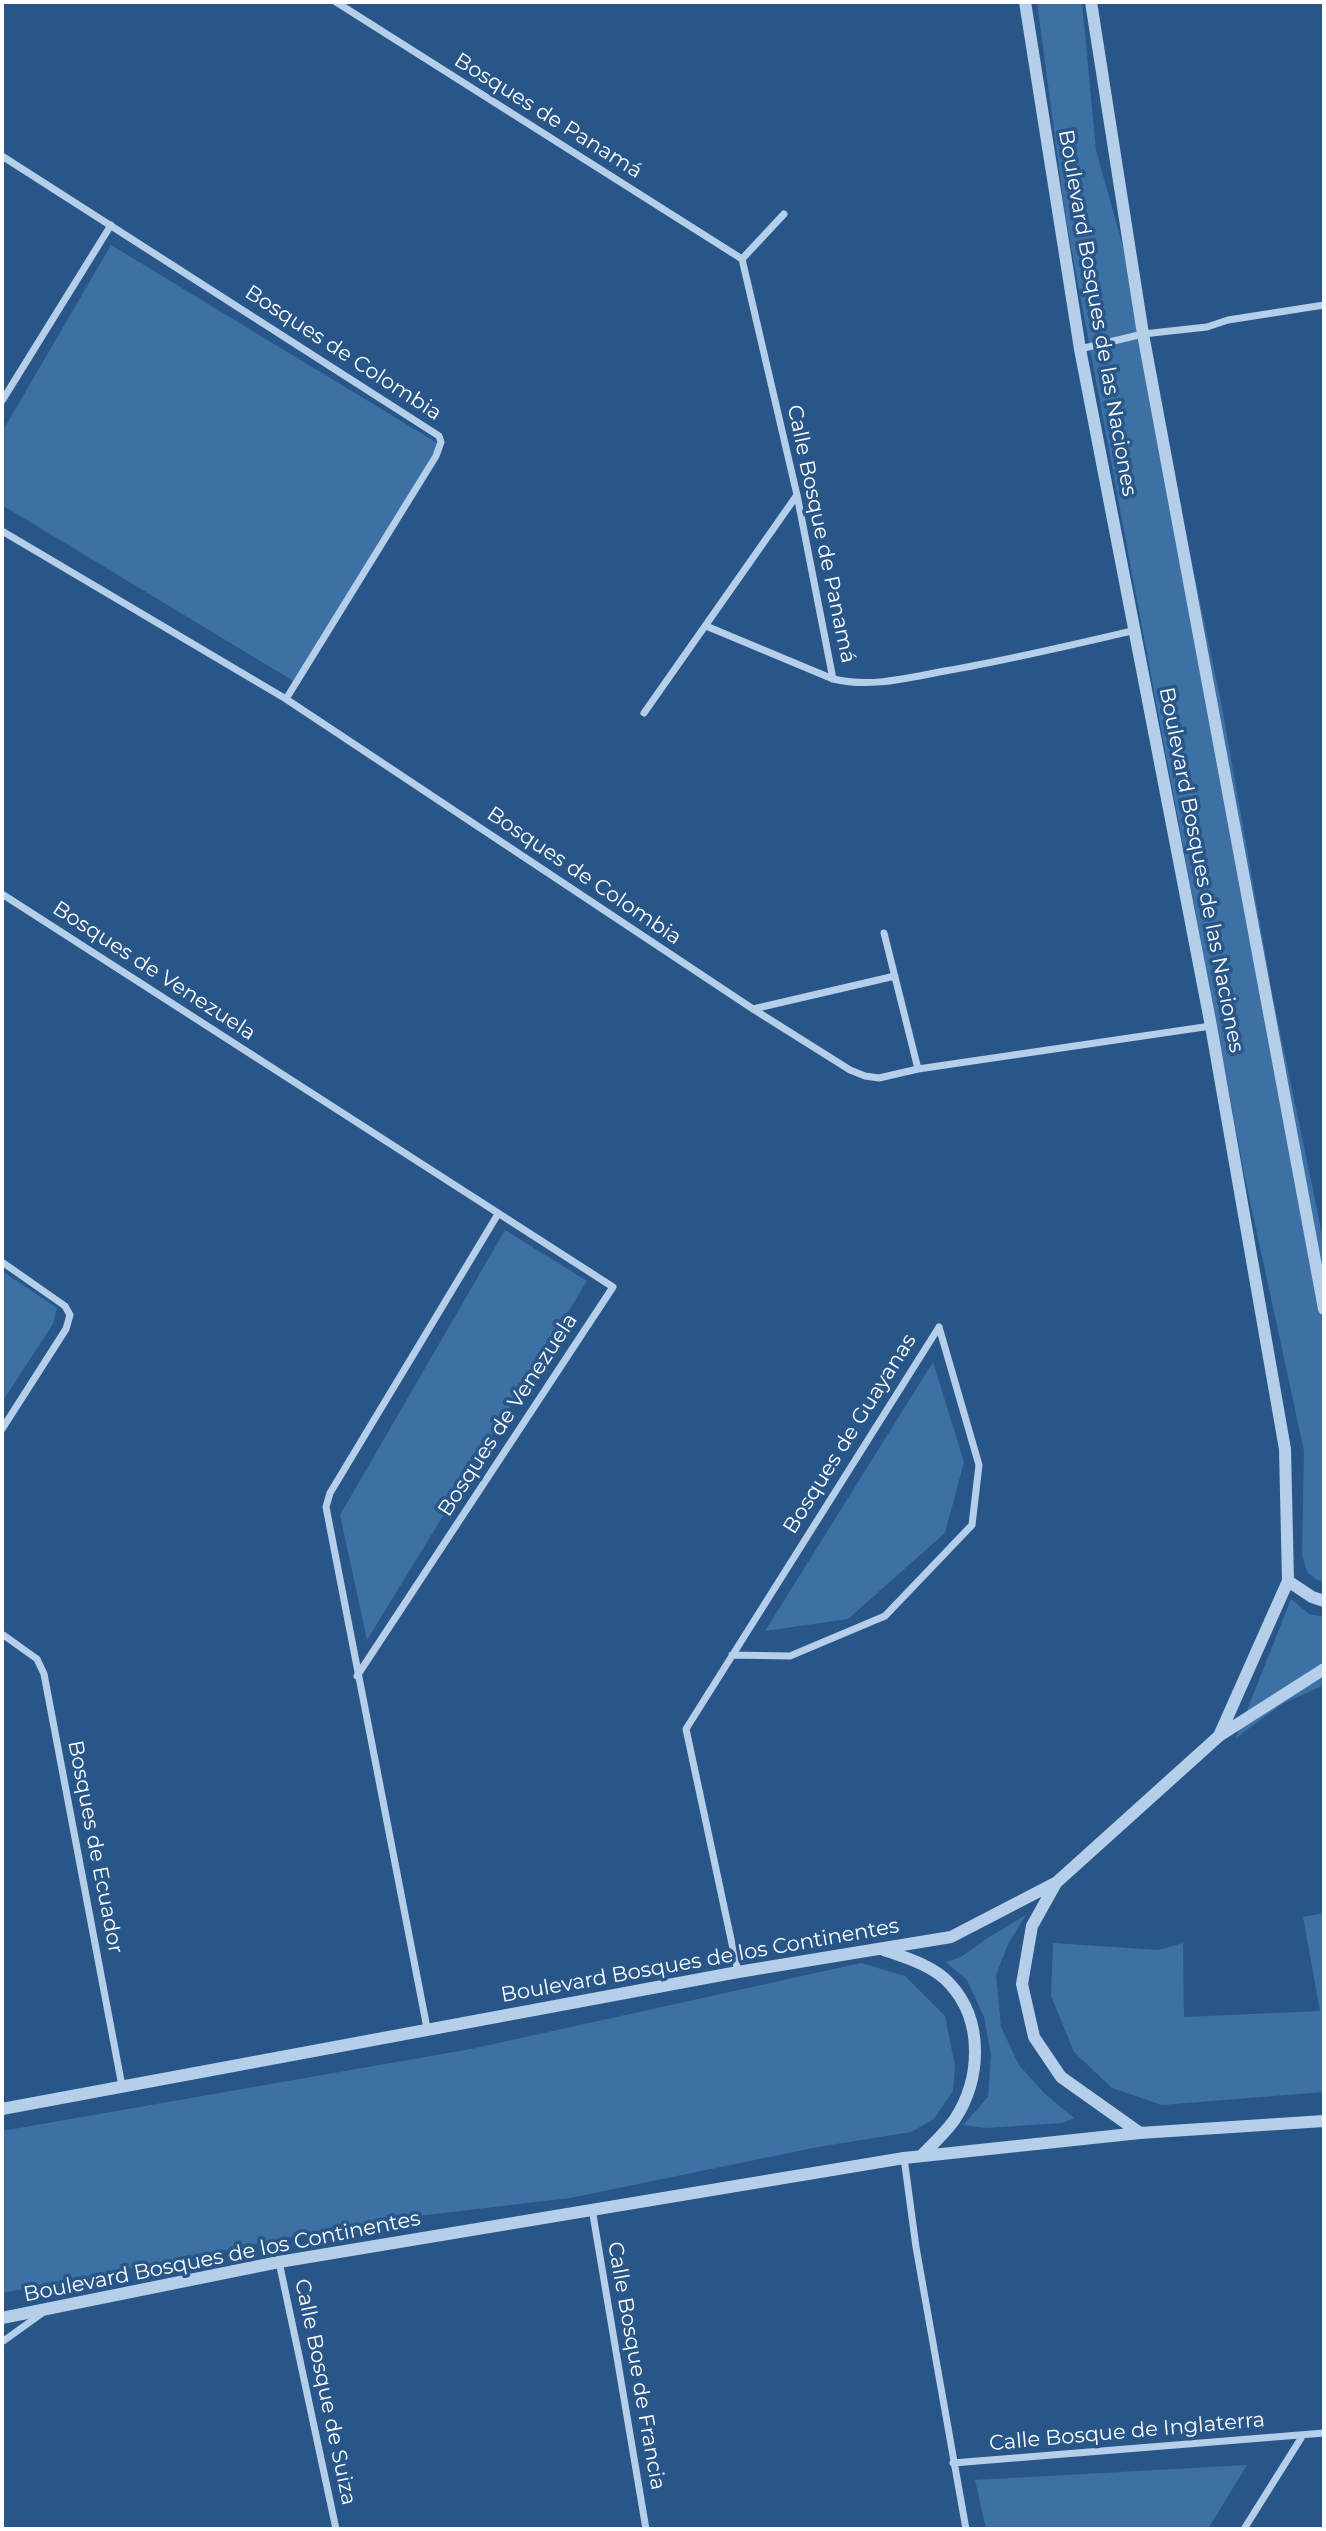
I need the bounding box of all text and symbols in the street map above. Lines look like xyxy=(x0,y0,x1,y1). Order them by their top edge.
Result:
street label: Bosques de Panamá xyxy=(449,48,647,184)
street label: Boulevard Bosques de las Naciones xyxy=(1052,128,1142,498)
street label: Bosques de Colombia xyxy=(240,280,446,426)
street label: Calle Bosque de Panamá xyxy=(781,403,861,665)
street label: Boulevard Bosques de las Naciones xyxy=(1153,685,1249,1055)
street label: Bosques de Colombia xyxy=(482,801,686,951)
street label: Bosques de Venezuela xyxy=(48,896,260,1046)
street label: Bosques de Venezuela xyxy=(433,1309,583,1521)
street label: Bosques de Guayanas xyxy=(778,1329,922,1539)
street label: Bosques de Ecuador xyxy=(62,1738,128,1956)
street label: Boulevard Bosques de los Continentes xyxy=(499,1914,901,2008)
street label: Boulevard Bosques de los Continentes xyxy=(22,2206,422,2308)
street label: Calle Bosque de Francia xyxy=(602,2240,670,2492)
street label: Calle Bosque de Suiza xyxy=(289,2277,361,2507)
street label: Calle Bosque de Inglaterra xyxy=(988,2407,1266,2457)

